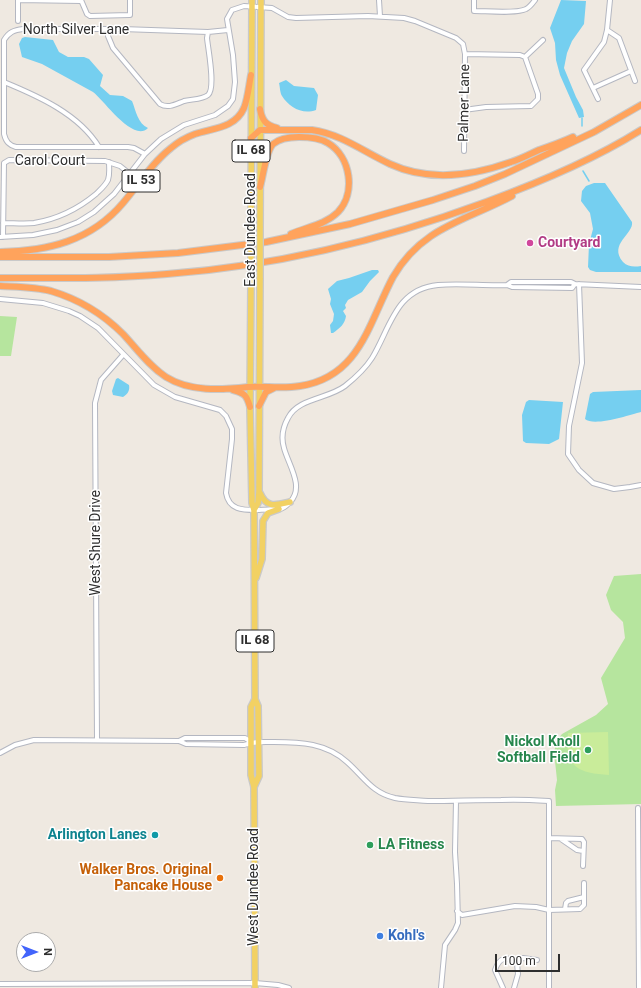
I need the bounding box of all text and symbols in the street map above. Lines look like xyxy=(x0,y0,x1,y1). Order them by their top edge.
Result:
street label: North Silver Lane xyxy=(23,22,129,38)
street label: Palmer Lane xyxy=(456,64,474,142)
road number: IL 68 xyxy=(232,140,270,162)
street label: Carol Court xyxy=(15,153,85,169)
road number: IL 53 xyxy=(122,170,160,192)
street label: East Dundee Road xyxy=(243,173,259,287)
place label: Courtyard xyxy=(538,235,600,251)
marker: Courtyard xyxy=(525,238,535,248)
street label: West Shure Drive xyxy=(88,490,104,596)
road number: IL 68 xyxy=(236,630,274,652)
place label: Nickol Knoll Softball Field xyxy=(497,734,580,766)
marker: Nickol Knoll Softball Field xyxy=(583,745,593,755)
place label: Arlington Lanes xyxy=(48,827,147,843)
street label: West Dundee Road xyxy=(246,828,262,946)
marker: Arlington Lanes xyxy=(150,830,160,840)
place label: LA Fitness xyxy=(378,837,445,853)
marker: LA Fitness xyxy=(365,840,375,850)
place label: Walker Bros. Original Pancake House xyxy=(80,862,212,894)
marker: Walker Bros. Original Pancake House xyxy=(215,873,225,883)
place label: Kohl's xyxy=(388,928,425,944)
marker: Kohl's xyxy=(375,931,385,941)
north arrow xyxy=(16,932,56,972)
scale bar xyxy=(497,946,562,972)
text: N xyxy=(41,948,54,956)
text: 100 m xyxy=(502,954,536,968)

